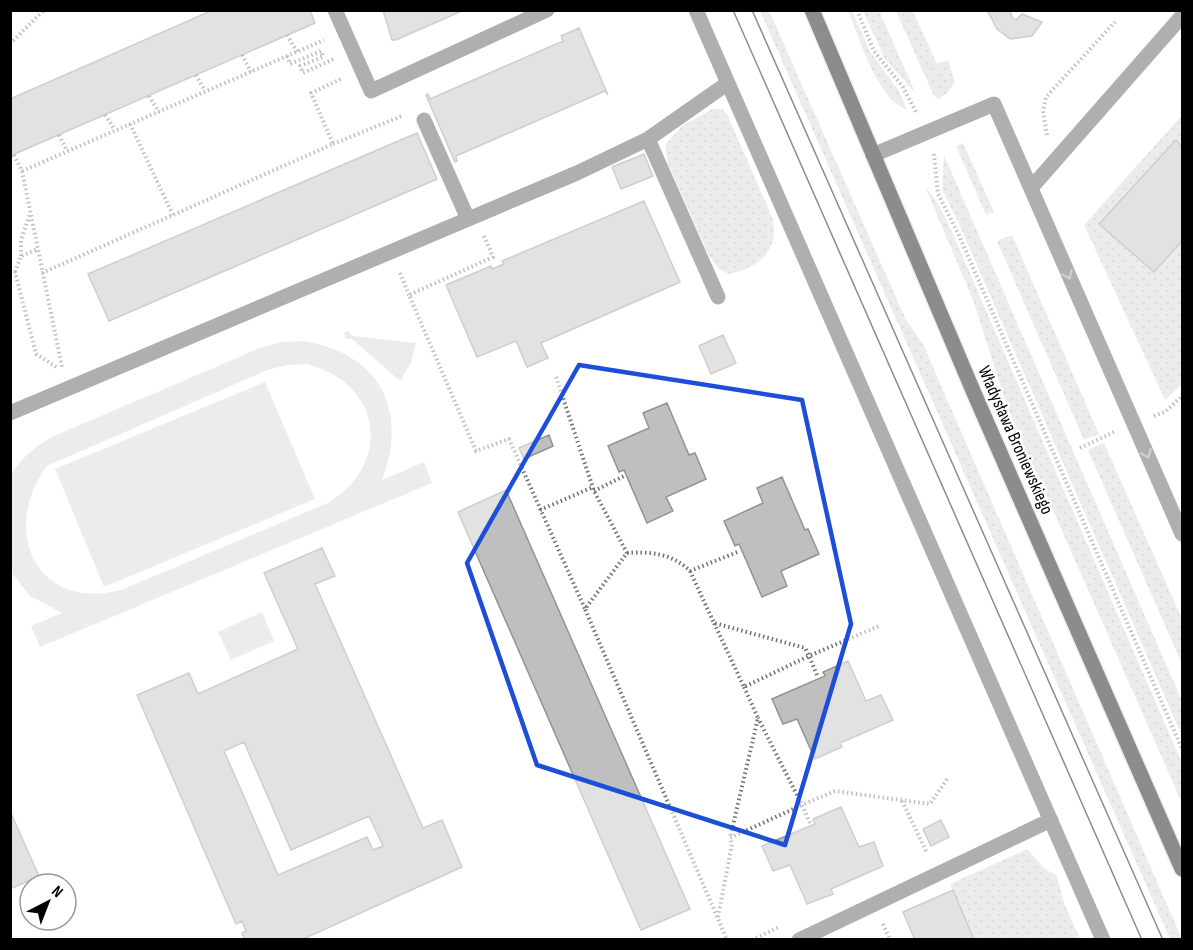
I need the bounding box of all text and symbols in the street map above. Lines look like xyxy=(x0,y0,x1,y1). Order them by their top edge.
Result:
one-way arrow xyxy=(1061,269,1073,280)
street label: Władysława Broniewskiego xyxy=(973,363,1058,518)
one-way arrow xyxy=(1139,447,1151,458)
north arrow xyxy=(18,872,78,932)
text: N xyxy=(48,882,67,902)

